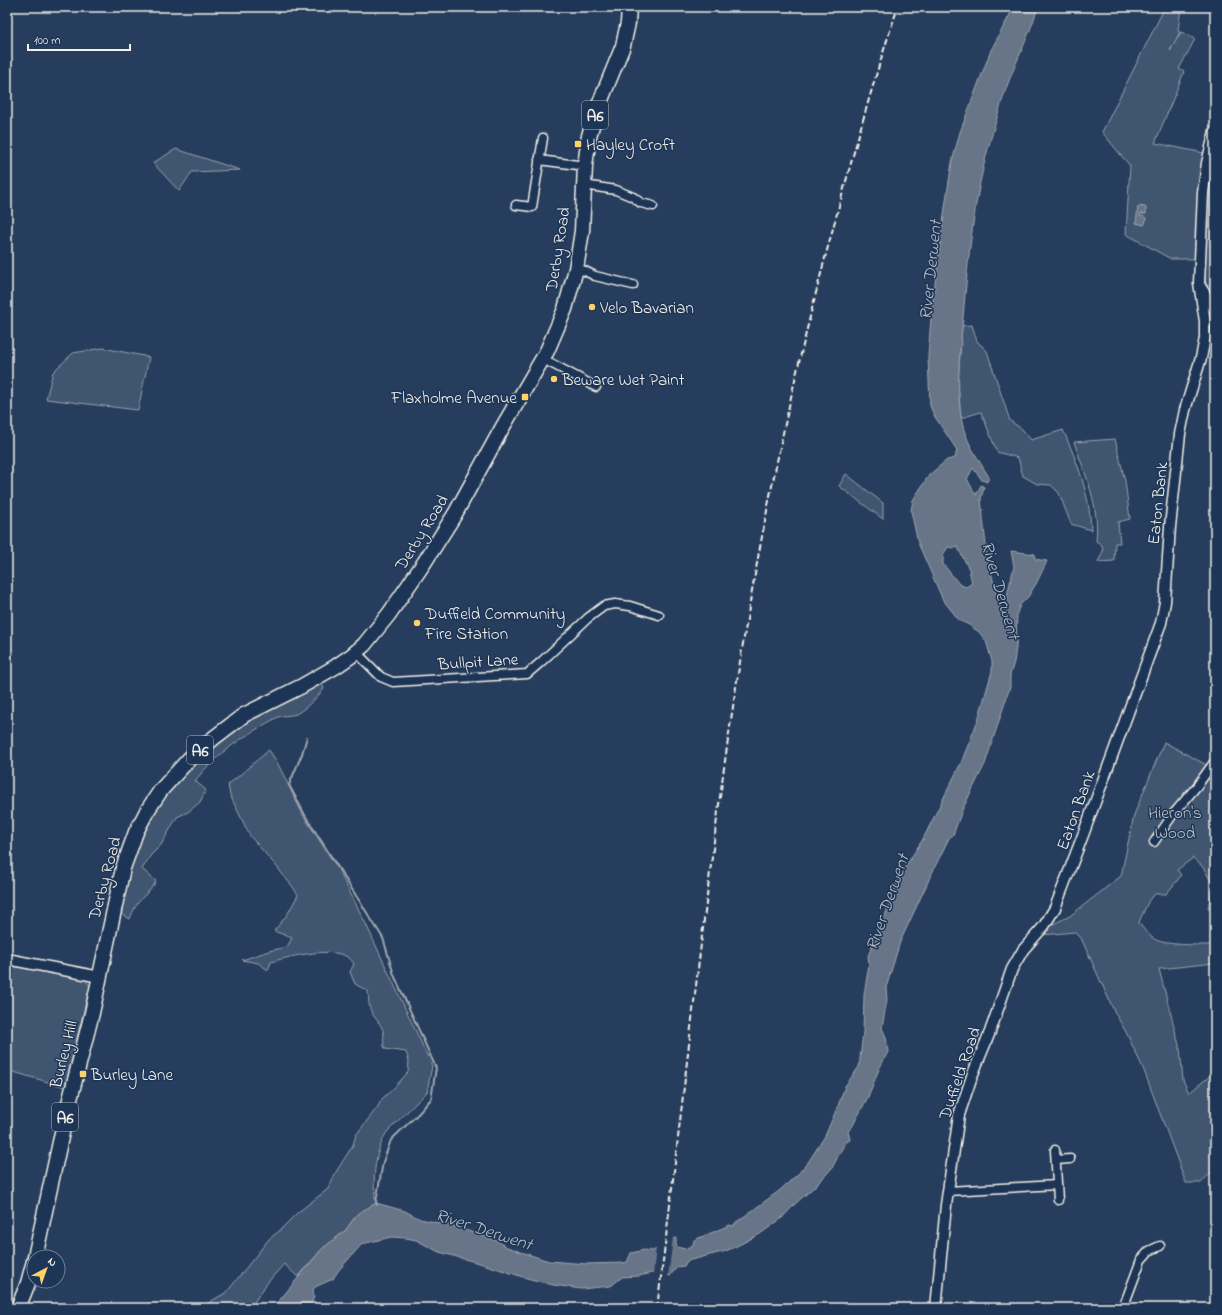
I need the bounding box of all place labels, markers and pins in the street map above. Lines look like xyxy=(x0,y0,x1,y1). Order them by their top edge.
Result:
place label: Hayley Croft xyxy=(586,133,675,159)
marker: Hayley Croft xyxy=(573,139,583,149)
place label: Velo Bavarian xyxy=(599,296,694,321)
marker: Velo Bavarian xyxy=(587,302,597,312)
place label: Beware Wet Paint xyxy=(561,368,685,393)
marker: Beware Wet Paint xyxy=(549,374,559,384)
place label: Flaxholme Avenue xyxy=(390,386,517,411)
marker: Flaxholme Avenue xyxy=(520,392,530,402)
place label: Duffield Community Fire Station xyxy=(424,602,565,647)
marker: Duffield Community Fire Station xyxy=(412,618,422,628)
place label: Burley Lane xyxy=(90,1063,173,1089)
marker: Burley Lane xyxy=(78,1069,88,1079)

